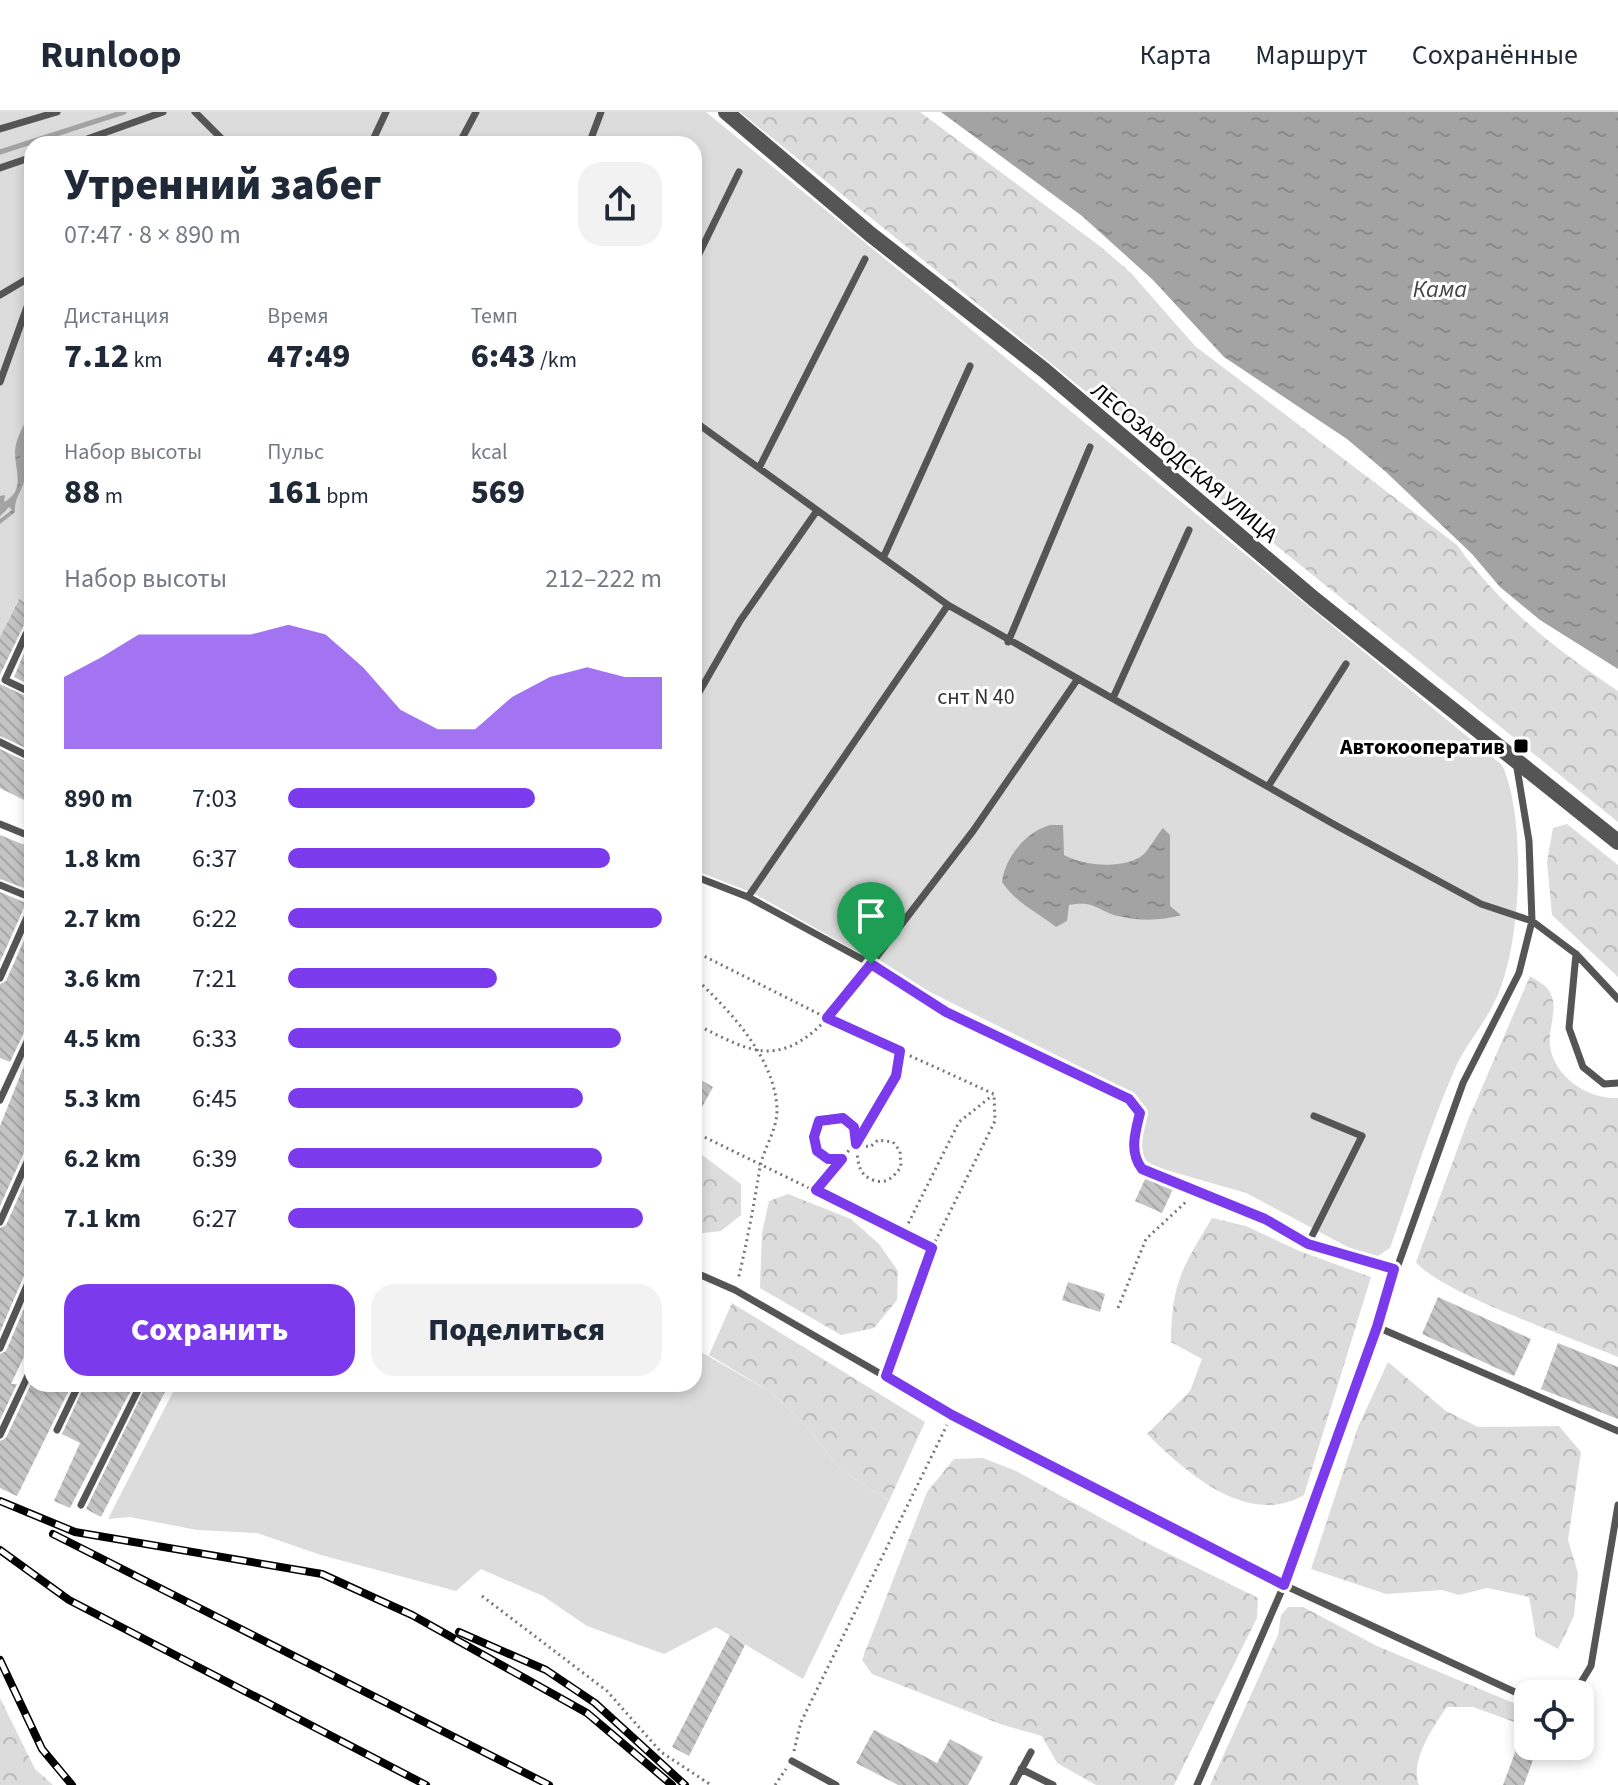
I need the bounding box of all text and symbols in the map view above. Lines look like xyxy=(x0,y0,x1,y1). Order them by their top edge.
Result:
text: Runloop xyxy=(40,28,181,82)
text: Карта xyxy=(1140,35,1211,75)
text: Маршрут xyxy=(1255,35,1368,75)
text: Сохранённые xyxy=(1412,35,1578,75)
text: Утренний забег xyxy=(64,154,382,217)
button: share xyxy=(578,162,662,246)
text: 07:47 · 8 × 890 m xyxy=(64,216,241,253)
water label: Кама xyxy=(1413,272,1467,307)
text: Дистанция xyxy=(64,300,170,332)
text: Время xyxy=(267,300,329,332)
text: Темп xyxy=(471,300,518,332)
text: 7.12 xyxy=(64,332,129,381)
text: 47:49 xyxy=(267,332,351,381)
text: 6:43 xyxy=(471,332,536,381)
text: km xyxy=(129,344,163,376)
text: /km xyxy=(536,344,577,376)
street label: ЛЕСОЗАВОДСКАЯ УЛИЦА xyxy=(1084,375,1285,551)
text: Набор высоты xyxy=(64,436,202,468)
text: Пульс xyxy=(267,436,324,468)
text: kcal xyxy=(471,436,508,468)
text: 88 xyxy=(64,468,100,517)
text: 161 xyxy=(267,468,322,517)
text: 569 xyxy=(471,468,525,517)
text: m xyxy=(100,480,123,512)
text: bpm xyxy=(322,480,369,512)
text: Набор высоты xyxy=(64,560,227,597)
text: 212–222 m xyxy=(545,560,662,597)
park label: снт N 40 xyxy=(937,681,1015,713)
place label: Автокооператив xyxy=(1339,731,1505,763)
marker: Автокооператив xyxy=(1512,737,1530,755)
text: 890 m xyxy=(64,780,133,817)
text: 7:03 xyxy=(192,780,237,817)
text: 1.8 km xyxy=(64,840,141,877)
text: 6:37 xyxy=(192,840,237,877)
pin xyxy=(837,882,905,964)
icon: arrive xyxy=(849,894,893,938)
text: 2.7 km xyxy=(64,900,141,937)
text: 6:22 xyxy=(192,900,237,937)
text: 3.6 km xyxy=(64,960,141,997)
text: 7:21 xyxy=(192,960,237,997)
text: 4.5 km xyxy=(64,1020,141,1057)
text: 6:33 xyxy=(192,1020,237,1057)
text: 5.3 km xyxy=(64,1080,141,1117)
text: 6:45 xyxy=(192,1080,237,1117)
text: 6.2 km xyxy=(64,1140,141,1177)
text: 6:39 xyxy=(192,1140,237,1177)
text: 7.1 km xyxy=(64,1200,141,1237)
text: 6:27 xyxy=(192,1200,237,1237)
button: Сохранить xyxy=(64,1284,355,1376)
button: Поделиться xyxy=(371,1284,662,1376)
map controls xyxy=(1514,1680,1594,1760)
button: locate xyxy=(1514,1680,1594,1760)

